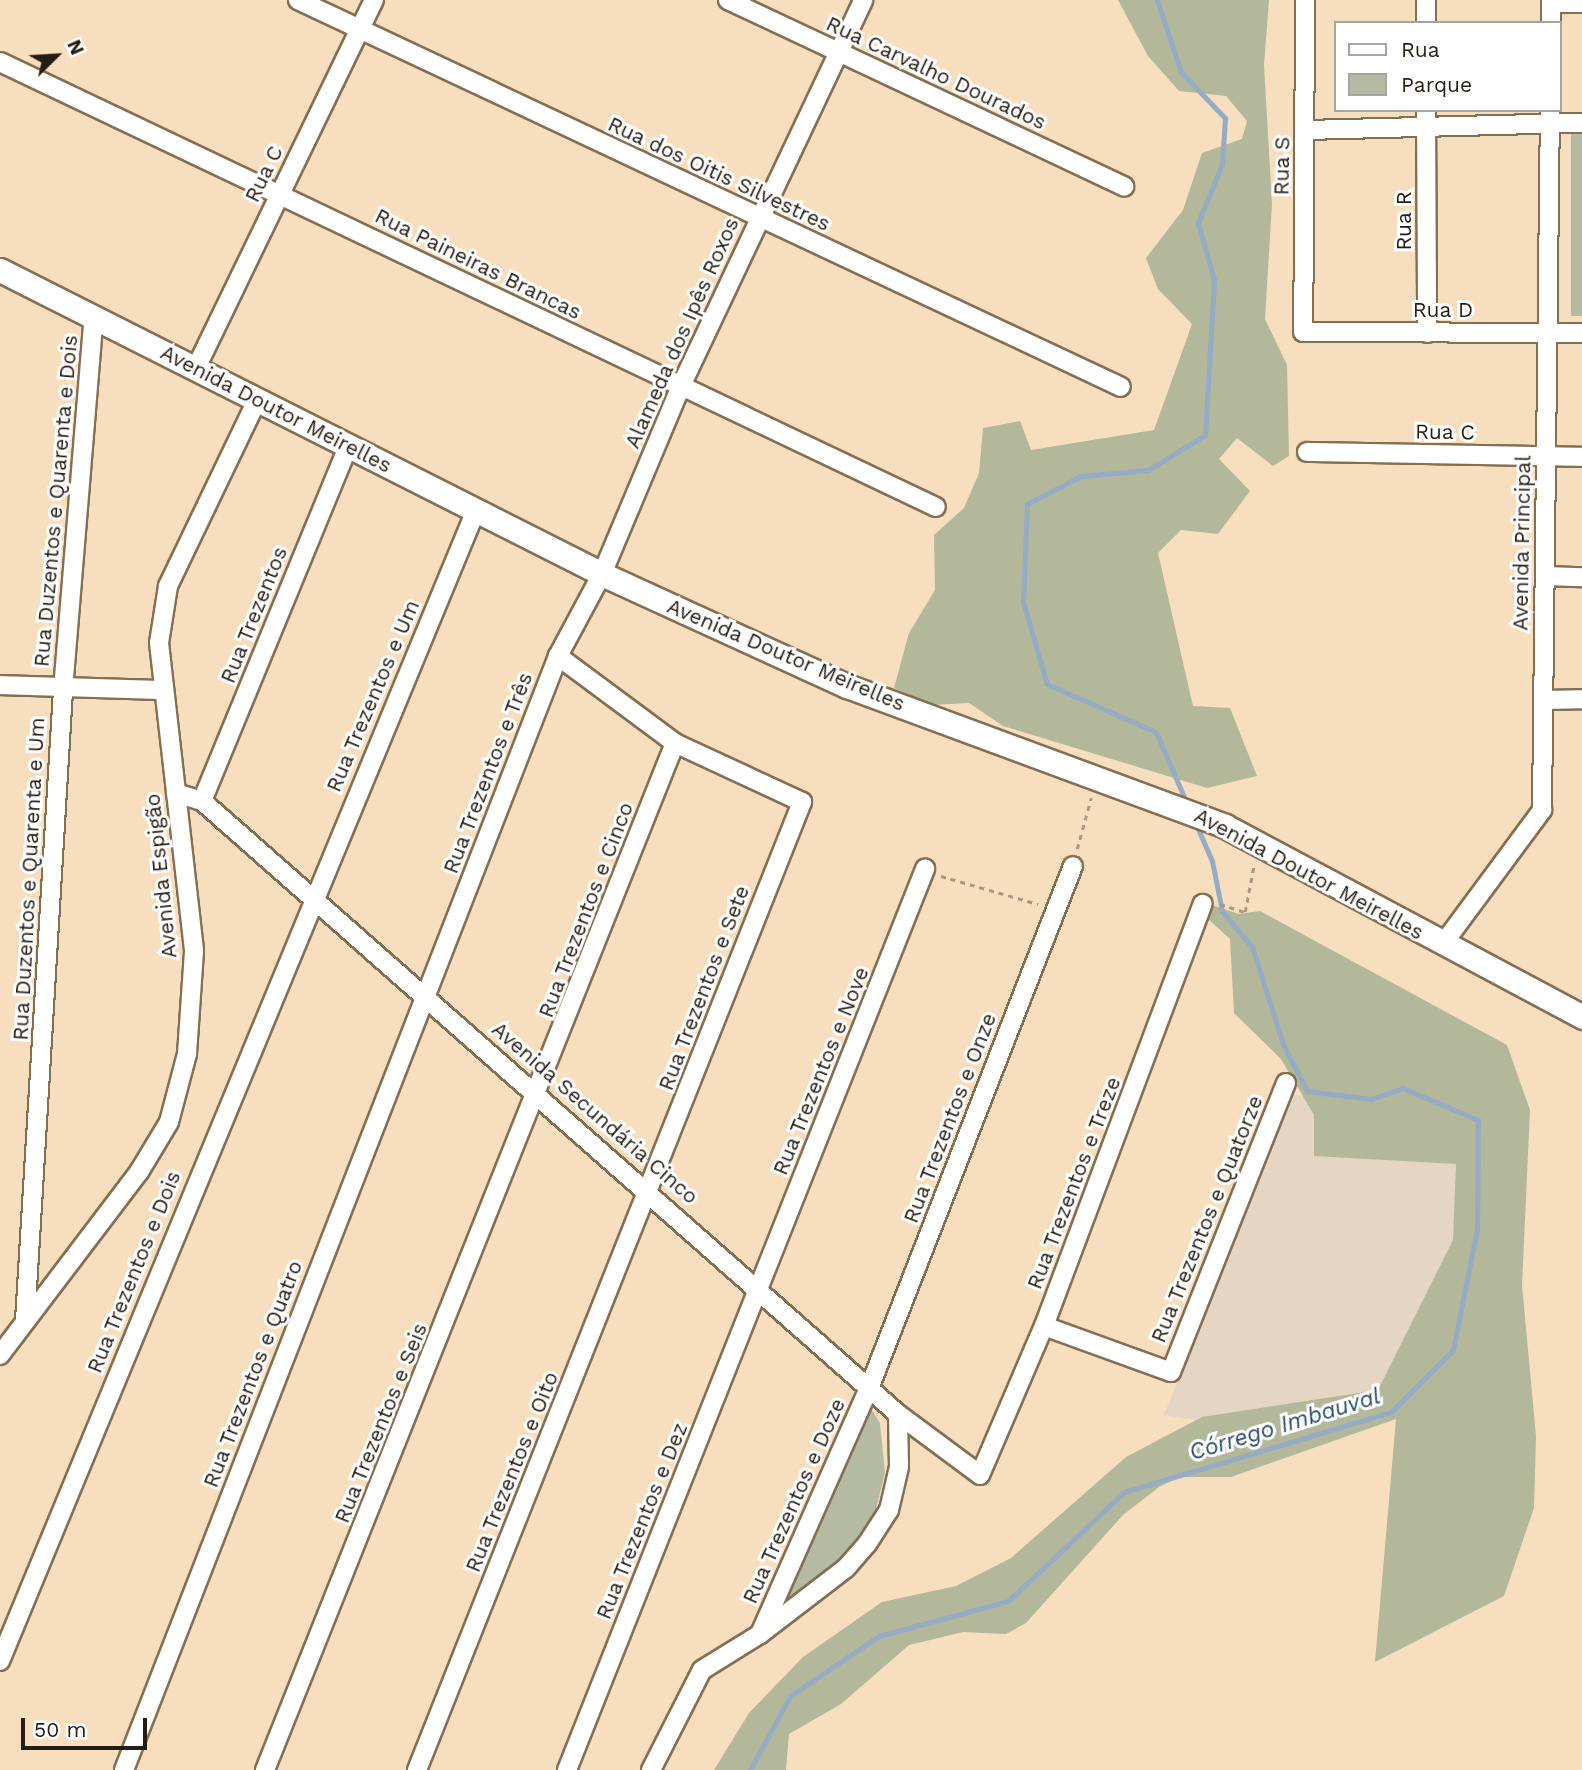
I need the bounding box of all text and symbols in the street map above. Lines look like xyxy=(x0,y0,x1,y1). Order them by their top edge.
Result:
street label: Rua Carvalho Dourados xyxy=(822,11,1050,135)
north arrow xyxy=(21,21,91,91)
legend xyxy=(1334,21,1561,112)
text: N xyxy=(62,36,89,58)
text: Rua xyxy=(1401,37,1440,62)
text: Parque xyxy=(1401,72,1472,97)
street label: Rua dos Oitis Silvestres xyxy=(604,111,834,237)
street label: Rua S xyxy=(1269,136,1295,196)
street label: Rua C xyxy=(239,141,289,207)
street label: Rua R xyxy=(1391,191,1417,251)
street label: Rua Paineiras Brancas xyxy=(371,203,585,325)
street label: Alameda dos Ipês Roxos xyxy=(620,214,744,452)
street label: Rua D xyxy=(1413,297,1473,323)
street label: Rua Duzentos e Quarenta e Dois xyxy=(29,334,83,668)
street label: Avenida Doutor Meirelles xyxy=(156,340,396,478)
street label: Rua C xyxy=(1415,419,1475,445)
street label: Avenida Principal xyxy=(1508,455,1536,631)
street label: Rua Trezentos xyxy=(215,543,293,687)
street label: Avenida Doutor Meirelles xyxy=(663,593,909,717)
street label: Rua Trezentos e Um xyxy=(321,596,425,796)
street label: Rua Trezentos e Três xyxy=(438,668,538,878)
street label: Rua Duzentos e Quarenta e Um xyxy=(8,716,50,1042)
street label: Avenida Espigão xyxy=(140,792,182,960)
street label: Rua Trezentos e Cinco xyxy=(533,798,639,1022)
street label: Avenida Doutor Meirelles xyxy=(1190,803,1428,945)
street label: Rua Trezentos e Sete xyxy=(653,882,755,1094)
street label: Rua Trezentos e Nove xyxy=(768,963,874,1179)
street label: Rua Trezentos e Onze xyxy=(898,1009,1002,1227)
street label: Avenida Secundária Cinco xyxy=(486,1016,704,1210)
street label: Rua Trezentos e Treze xyxy=(1022,1073,1126,1293)
street label: Rua Trezentos e Quatorze xyxy=(1146,1091,1268,1347)
street label: Rua Trezentos e Dois xyxy=(82,1167,186,1377)
street label: Rua Trezentos e Quatro xyxy=(198,1257,308,1491)
street label: Rua Trezentos e Seis xyxy=(329,1319,433,1527)
street label: Rua Trezentos e Oito xyxy=(460,1368,564,1576)
water label: Córrego Imbauval xyxy=(1186,1383,1384,1467)
street label: Rua Trezentos e Doze xyxy=(737,1394,851,1608)
street label: Rua Trezentos e Dez xyxy=(591,1419,693,1623)
scale bar xyxy=(24,1704,150,1748)
text: 50 m xyxy=(34,1717,86,1742)

